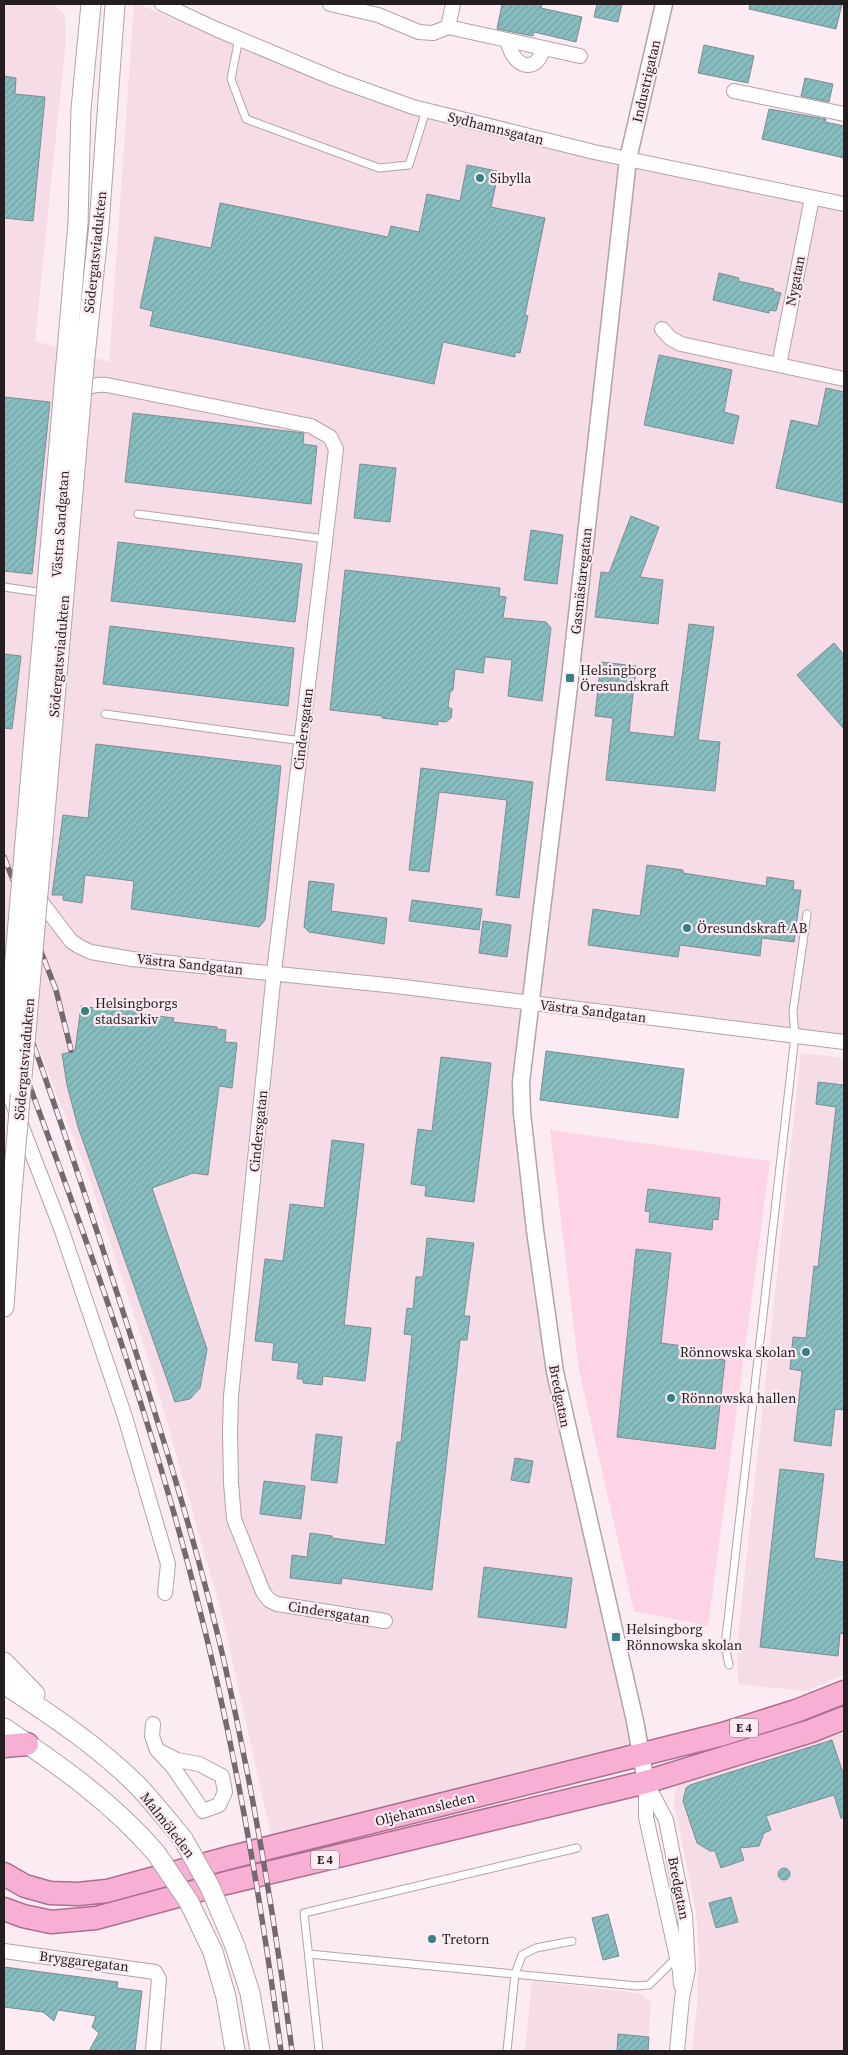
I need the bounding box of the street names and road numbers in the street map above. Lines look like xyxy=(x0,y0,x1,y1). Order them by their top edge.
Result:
street label: Industrigatan xyxy=(627,37,665,124)
street label: Sydhamnsgatan xyxy=(446,106,547,150)
street label: Södergatsviadukten xyxy=(79,189,111,314)
street label: Nygatan xyxy=(780,254,810,308)
street label: Västra Sandgatan xyxy=(46,469,74,578)
street label: Gasmästaregatan xyxy=(565,526,597,635)
street label: Södergatsviadukten xyxy=(44,594,74,718)
street label: Cindersgatan xyxy=(288,686,318,771)
street label: Västra Sandgatan xyxy=(136,948,245,980)
street label: Västra Sandgatan xyxy=(539,995,648,1028)
street label: Södergatsviadukten xyxy=(9,997,39,1121)
street label: Cindersgatan xyxy=(244,1088,272,1173)
street label: Bredgatan xyxy=(544,1363,576,1430)
street label: Cindersgatan xyxy=(287,1596,372,1628)
road number: E 4 xyxy=(730,1719,758,1738)
street label: Oljehamnsleden xyxy=(373,1787,478,1831)
street label: Malmöleden xyxy=(136,1788,200,1863)
road number: E 4 xyxy=(311,1850,339,1870)
street label: Bredgatan xyxy=(663,1855,695,1922)
street label: Bryggaregatan xyxy=(38,1946,130,1976)

